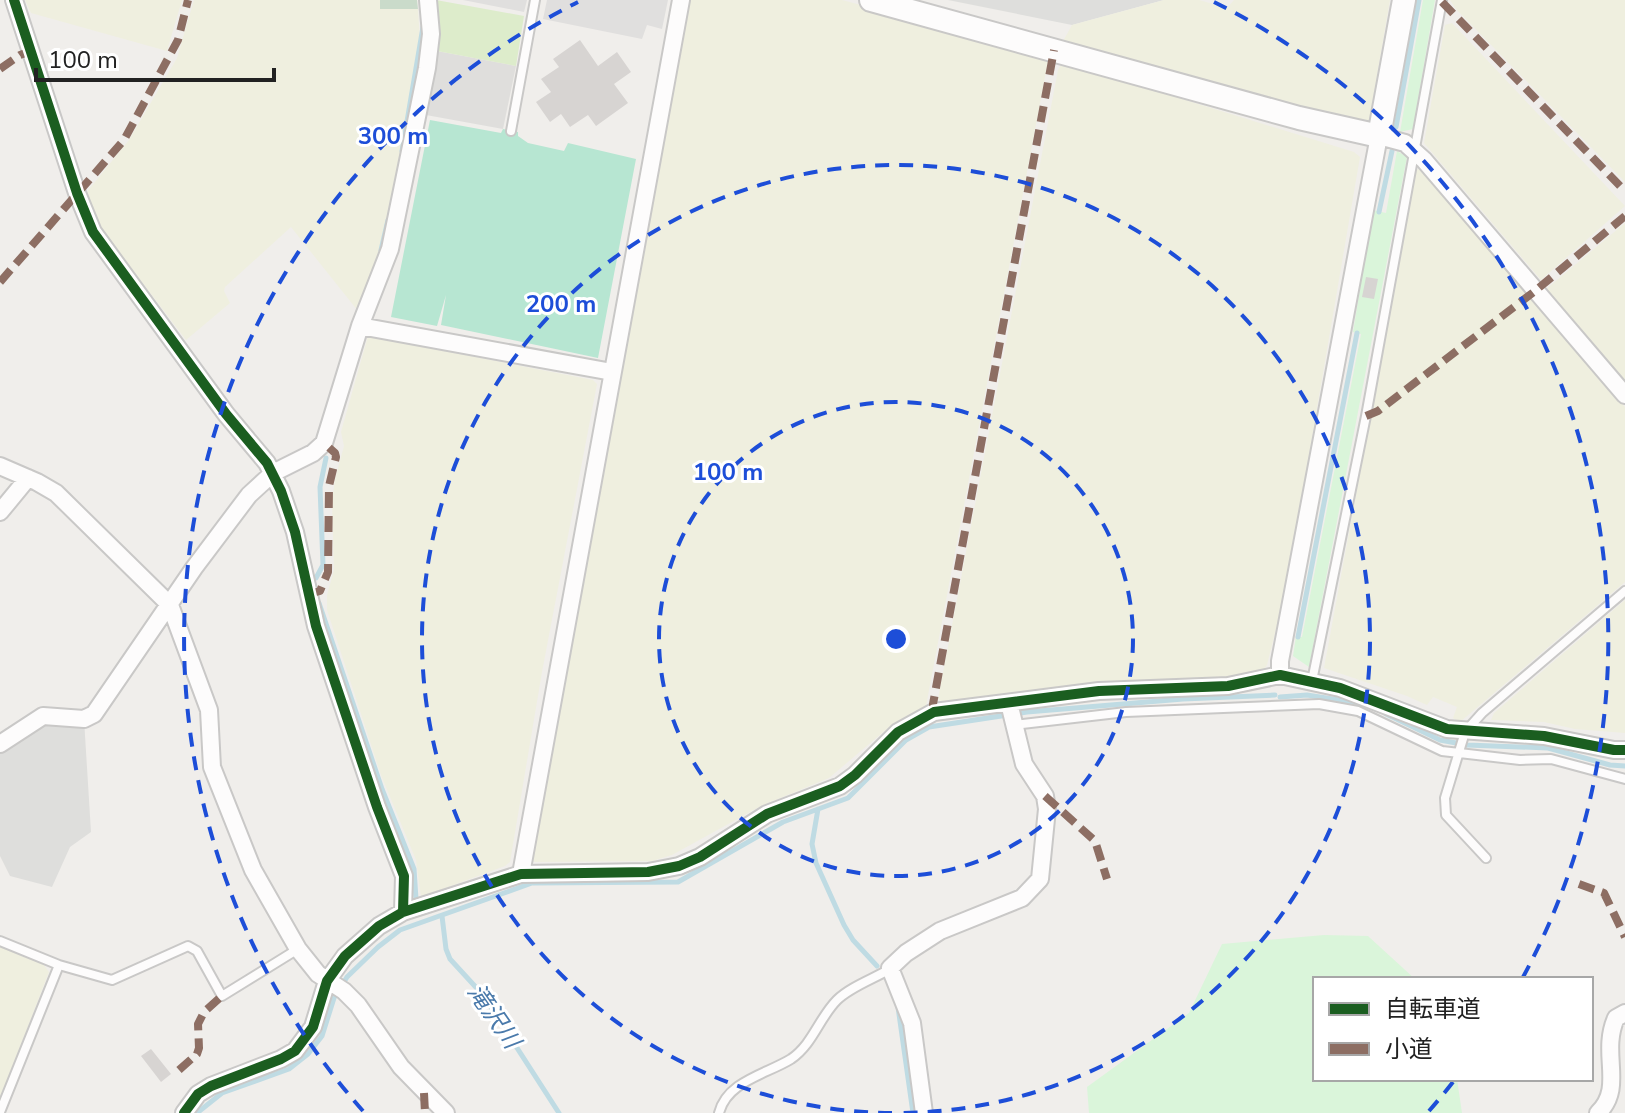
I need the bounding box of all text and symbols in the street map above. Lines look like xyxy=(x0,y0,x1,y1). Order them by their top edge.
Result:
scale bar xyxy=(36,32,274,82)
text: 100 m xyxy=(48,44,118,76)
text: 300 m xyxy=(358,120,428,152)
text: 200 m xyxy=(526,288,596,320)
text: 100 m xyxy=(693,456,763,488)
centre of rings xyxy=(882,625,910,653)
water label: 滝沢川 xyxy=(460,977,529,1057)
legend xyxy=(1313,977,1593,1081)
text: 自転車道 xyxy=(1385,993,1481,1025)
text: 小道 xyxy=(1385,1033,1433,1065)

